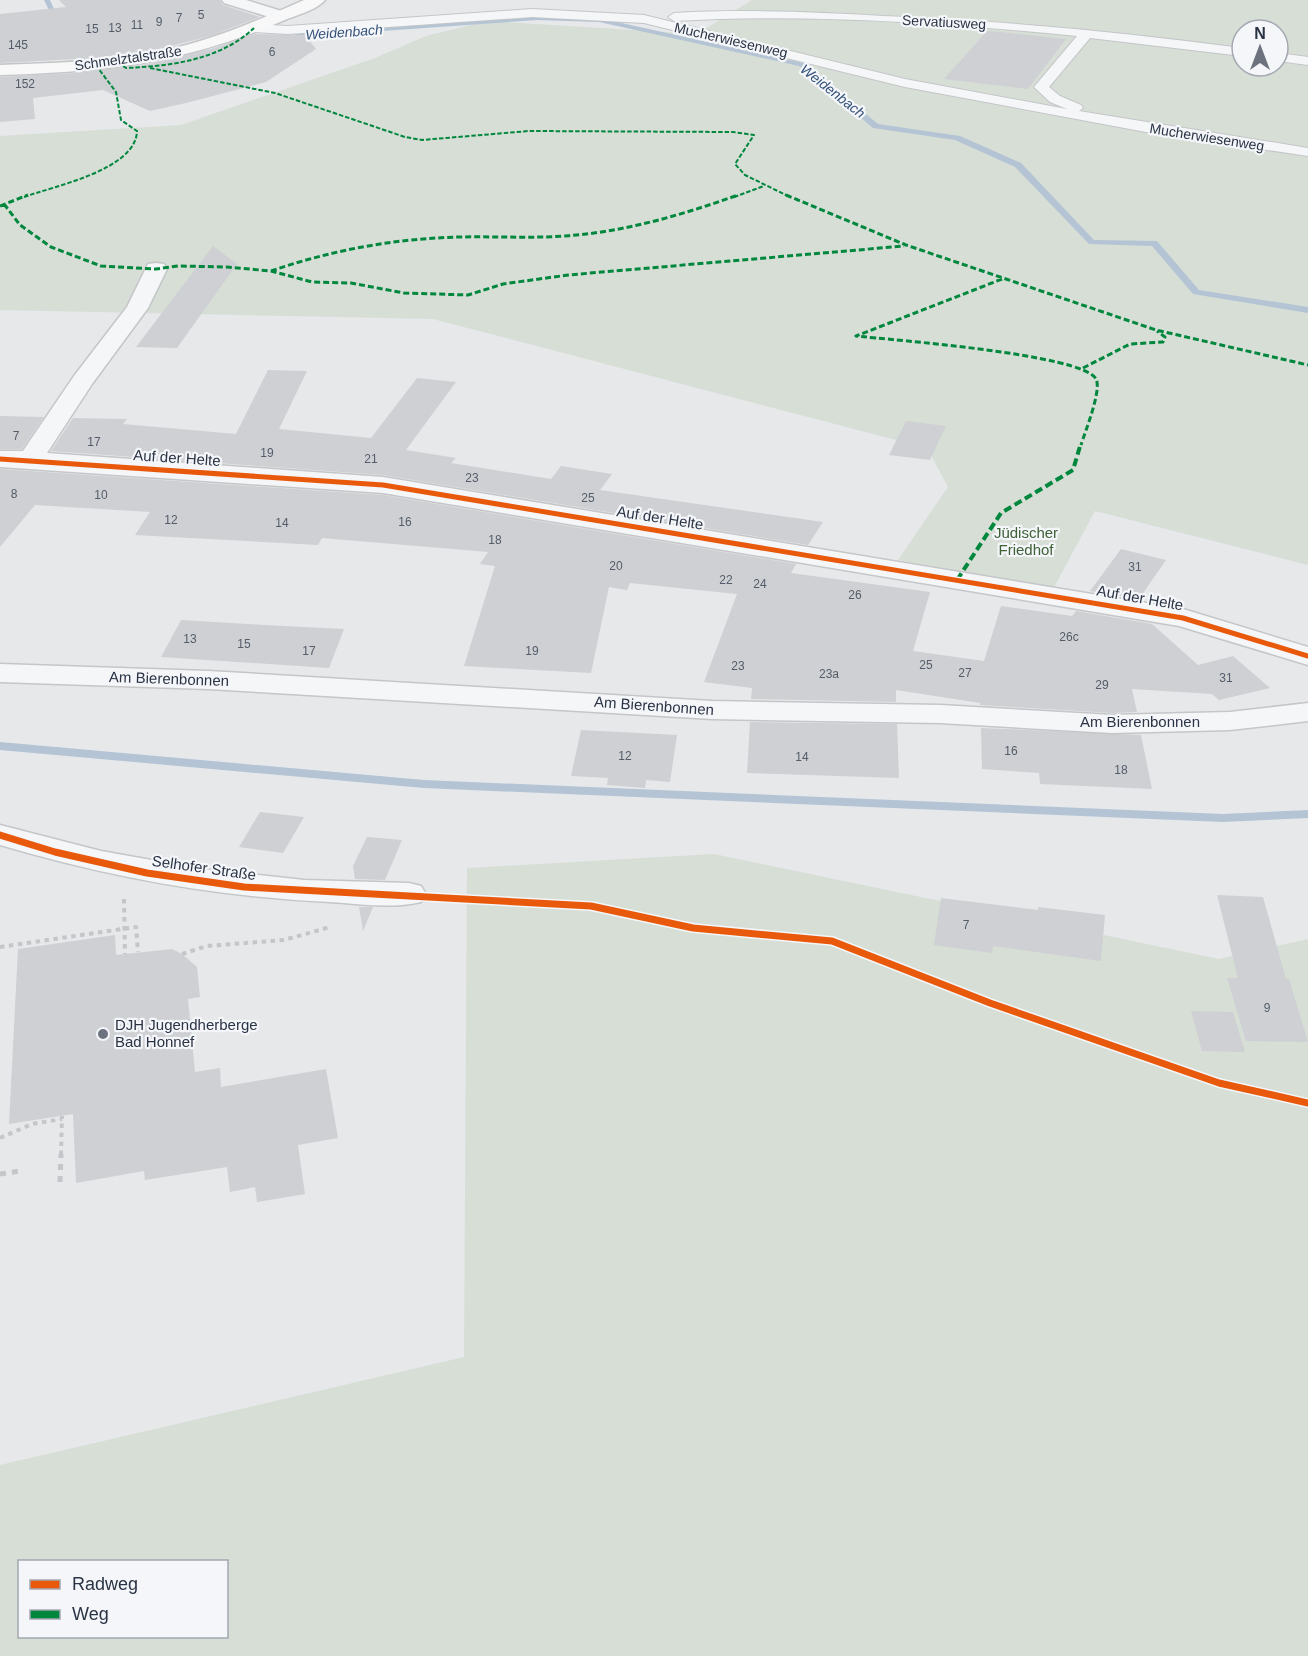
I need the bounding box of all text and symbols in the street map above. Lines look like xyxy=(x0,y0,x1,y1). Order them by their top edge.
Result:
house number: 5 xyxy=(198,8,205,22)
house number: 7 xyxy=(176,11,183,25)
street label: Servatiusweg xyxy=(902,12,986,32)
house number: 9 xyxy=(156,15,163,29)
house number: 11 xyxy=(131,18,144,32)
north arrow xyxy=(1230,18,1290,78)
street label: Mucherwiesenweg xyxy=(673,19,789,61)
house number: 13 xyxy=(108,21,122,35)
water label: Weidenbach xyxy=(305,21,383,43)
house number: 15 xyxy=(85,22,99,36)
text: N xyxy=(1254,25,1266,42)
house number: 145 xyxy=(8,38,28,52)
street label: Schmelztalstraße xyxy=(73,43,183,73)
house number: 6 xyxy=(269,45,276,59)
water label: Weidenbach xyxy=(798,61,869,121)
house number: 152 xyxy=(15,77,35,91)
street label: Mucherwiesenweg xyxy=(1148,120,1266,154)
house number: 7 xyxy=(13,429,20,443)
house number: 17 xyxy=(87,435,101,449)
street label: Auf der Helte xyxy=(133,446,221,469)
house number: 19 xyxy=(260,446,274,460)
house number: 21 xyxy=(364,452,378,466)
house number: 23 xyxy=(465,471,479,485)
house number: 8 xyxy=(11,487,18,501)
house number: 10 xyxy=(94,488,108,502)
house number: 25 xyxy=(581,491,595,505)
street label: Auf der Helte xyxy=(616,502,705,533)
house number: 12 xyxy=(164,513,178,527)
house number: 16 xyxy=(398,515,412,529)
house number: 14 xyxy=(275,516,289,530)
park label: Jüdischer Friedhof xyxy=(994,524,1058,558)
house number: 18 xyxy=(488,533,502,547)
house number: 20 xyxy=(609,559,623,573)
house number: 31 xyxy=(1128,560,1142,574)
house number: 22 xyxy=(719,573,733,587)
house number: 24 xyxy=(753,577,767,591)
street label: Auf der Helte xyxy=(1096,582,1185,613)
house number: 26 xyxy=(848,588,862,602)
house number: 26c xyxy=(1059,630,1079,644)
house number: 13 xyxy=(183,632,197,646)
house number: 15 xyxy=(237,637,251,651)
house number: 17 xyxy=(302,644,316,658)
house number: 19 xyxy=(525,644,539,658)
house number: 25 xyxy=(919,658,933,672)
house number: 23 xyxy=(731,659,745,673)
house number: 27 xyxy=(958,666,972,680)
house number: 23a xyxy=(819,667,839,681)
street label: Am Bierenbonnen xyxy=(109,668,229,689)
house number: 31 xyxy=(1219,671,1233,685)
house number: 29 xyxy=(1095,678,1109,692)
street label: Am Bierenbonnen xyxy=(594,693,715,718)
street label: Am Bierenbonnen xyxy=(1080,713,1200,730)
house number: 16 xyxy=(1004,744,1018,758)
house number: 12 xyxy=(618,749,632,763)
house number: 14 xyxy=(795,750,809,764)
house number: 18 xyxy=(1114,763,1128,777)
street label: Selhofer Straße xyxy=(151,852,257,883)
house number: 7 xyxy=(963,918,970,932)
house number: 9 xyxy=(1264,1001,1271,1015)
place label: DJH Jugendherberge Bad Honnef xyxy=(115,1016,258,1050)
marker: DJH Jugendherberge Bad Honnef xyxy=(96,1027,110,1041)
legend xyxy=(18,1560,228,1638)
text: Radweg xyxy=(72,1574,138,1594)
text: Weg xyxy=(72,1604,109,1624)

